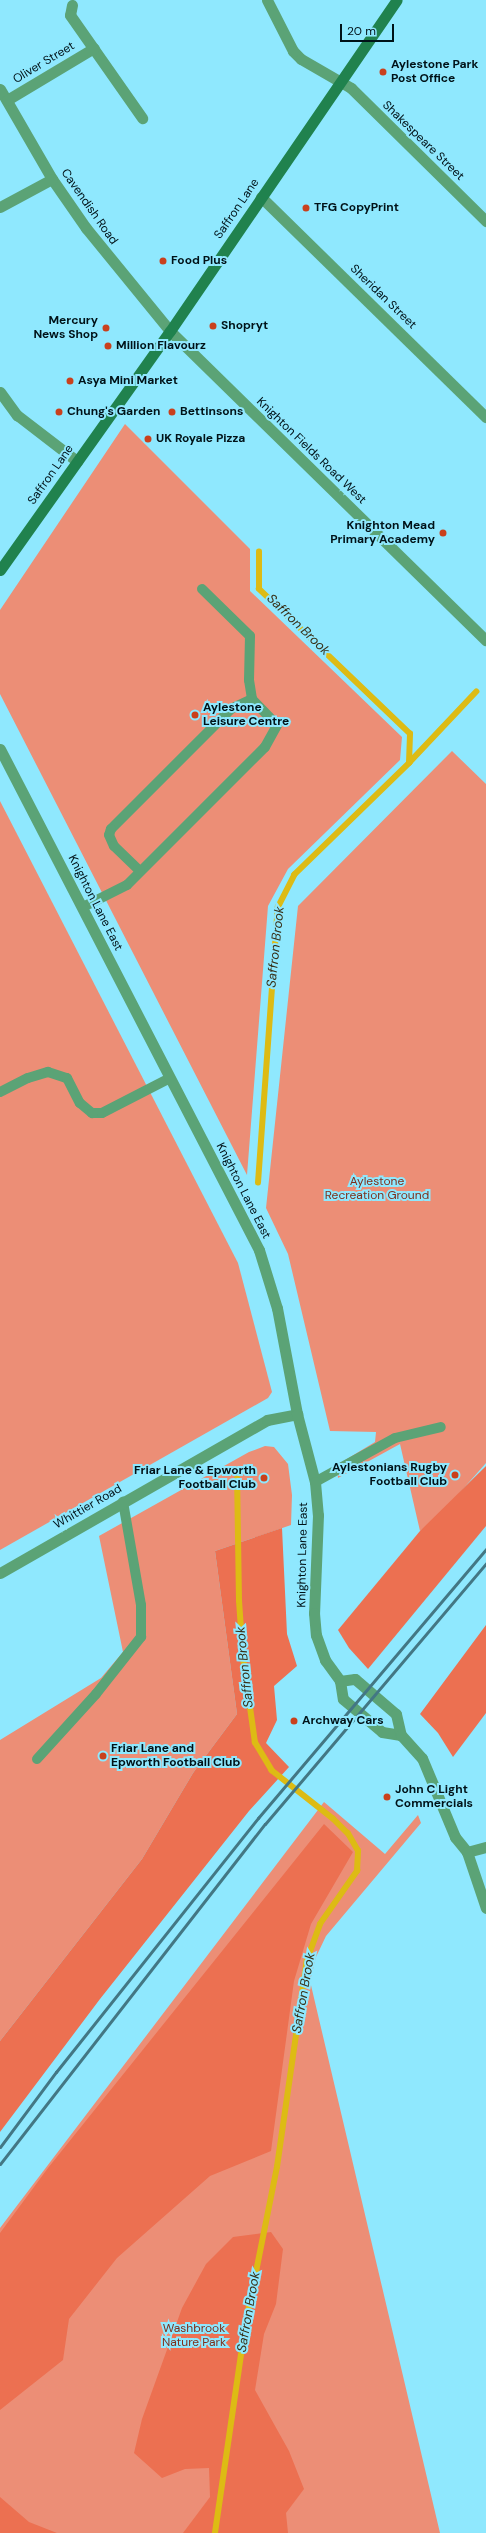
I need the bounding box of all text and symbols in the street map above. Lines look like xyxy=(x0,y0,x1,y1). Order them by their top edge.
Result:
scale bar xyxy=(342,16,396,42)
text: 20 m xyxy=(347,23,376,39)
street label: Oliver Street xyxy=(11,39,77,87)
place label: Aylestone Park Post Office xyxy=(391,58,478,86)
marker: Aylestone Park Post Office xyxy=(378,67,388,77)
street label: Shakespeare Street xyxy=(379,98,467,184)
street label: Cavendish Road xyxy=(58,166,120,248)
street label: Saffron Lane xyxy=(212,176,262,242)
place label: TFG CopyPrint xyxy=(314,201,399,215)
marker: TFG CopyPrint xyxy=(301,203,311,213)
place label: Food Plus xyxy=(171,254,227,268)
marker: Food Plus xyxy=(158,256,168,266)
street label: Sheridan Street xyxy=(347,262,419,332)
place label: Mercury News Shop xyxy=(33,314,98,342)
place label: Shopryt xyxy=(221,319,268,333)
marker: Shopryt xyxy=(208,321,218,331)
marker: Mercury News Shop xyxy=(101,323,111,333)
place label: Million Flavourz xyxy=(116,339,206,353)
marker: Million Flavourz xyxy=(103,341,113,351)
place label: Asya Mini Market xyxy=(78,374,178,388)
marker: Asya Mini Market xyxy=(65,376,75,386)
street label: Knighton Fields Road West xyxy=(253,395,369,507)
place label: Chung's Garden xyxy=(67,405,160,419)
place label: Bettinsons xyxy=(180,405,243,419)
marker: Chung's Garden xyxy=(54,407,64,417)
marker: Bettinsons xyxy=(167,407,177,417)
place label: UK Royale Pizza xyxy=(156,432,245,446)
marker: UK Royale Pizza xyxy=(143,434,153,444)
street label: Saffron Lane xyxy=(25,442,77,508)
place label: Knighton Mead Primary Academy xyxy=(330,519,435,547)
marker: Knighton Mead Primary Academy xyxy=(438,528,448,538)
water label: Saffron Brook xyxy=(263,591,333,659)
place label: Aylestone Leisure Centre xyxy=(203,701,289,729)
marker: Aylestone Leisure Centre xyxy=(190,710,200,720)
street label: Knighton Lane East xyxy=(65,853,125,953)
water label: Saffron Brook xyxy=(264,906,288,988)
street label: Knighton Lane East xyxy=(213,1141,273,1241)
park label: Aylestone Recreation Ground xyxy=(325,1175,429,1203)
place label: Aylestonians Rugby Football Club xyxy=(332,1461,447,1489)
place label: Friar Lane & Epworth Football Club xyxy=(134,1464,256,1492)
marker: Aylestonians Rugby Football Club xyxy=(450,1470,460,1480)
marker: Friar Lane & Epworth Football Club xyxy=(259,1473,269,1483)
street label: Whittier Road xyxy=(51,1482,125,1532)
street label: Knighton Lane East xyxy=(295,1502,311,1608)
water label: Saffron Brook xyxy=(233,1626,257,1708)
place label: Archway Cars xyxy=(302,1714,384,1728)
marker: Archway Cars xyxy=(289,1716,299,1726)
place label: Friar Lane and Epworth Football Club xyxy=(111,1742,240,1770)
marker: Friar Lane and Epworth Football Club xyxy=(98,1751,108,1761)
place label: John C Light Commercials xyxy=(395,1783,473,1811)
marker: John C Light Commercials xyxy=(382,1792,392,1802)
water label: Saffron Brook xyxy=(289,1951,319,2035)
water label: Saffron Brook xyxy=(234,2270,264,2354)
park label: Washbrook Nature Park xyxy=(162,2322,226,2350)

